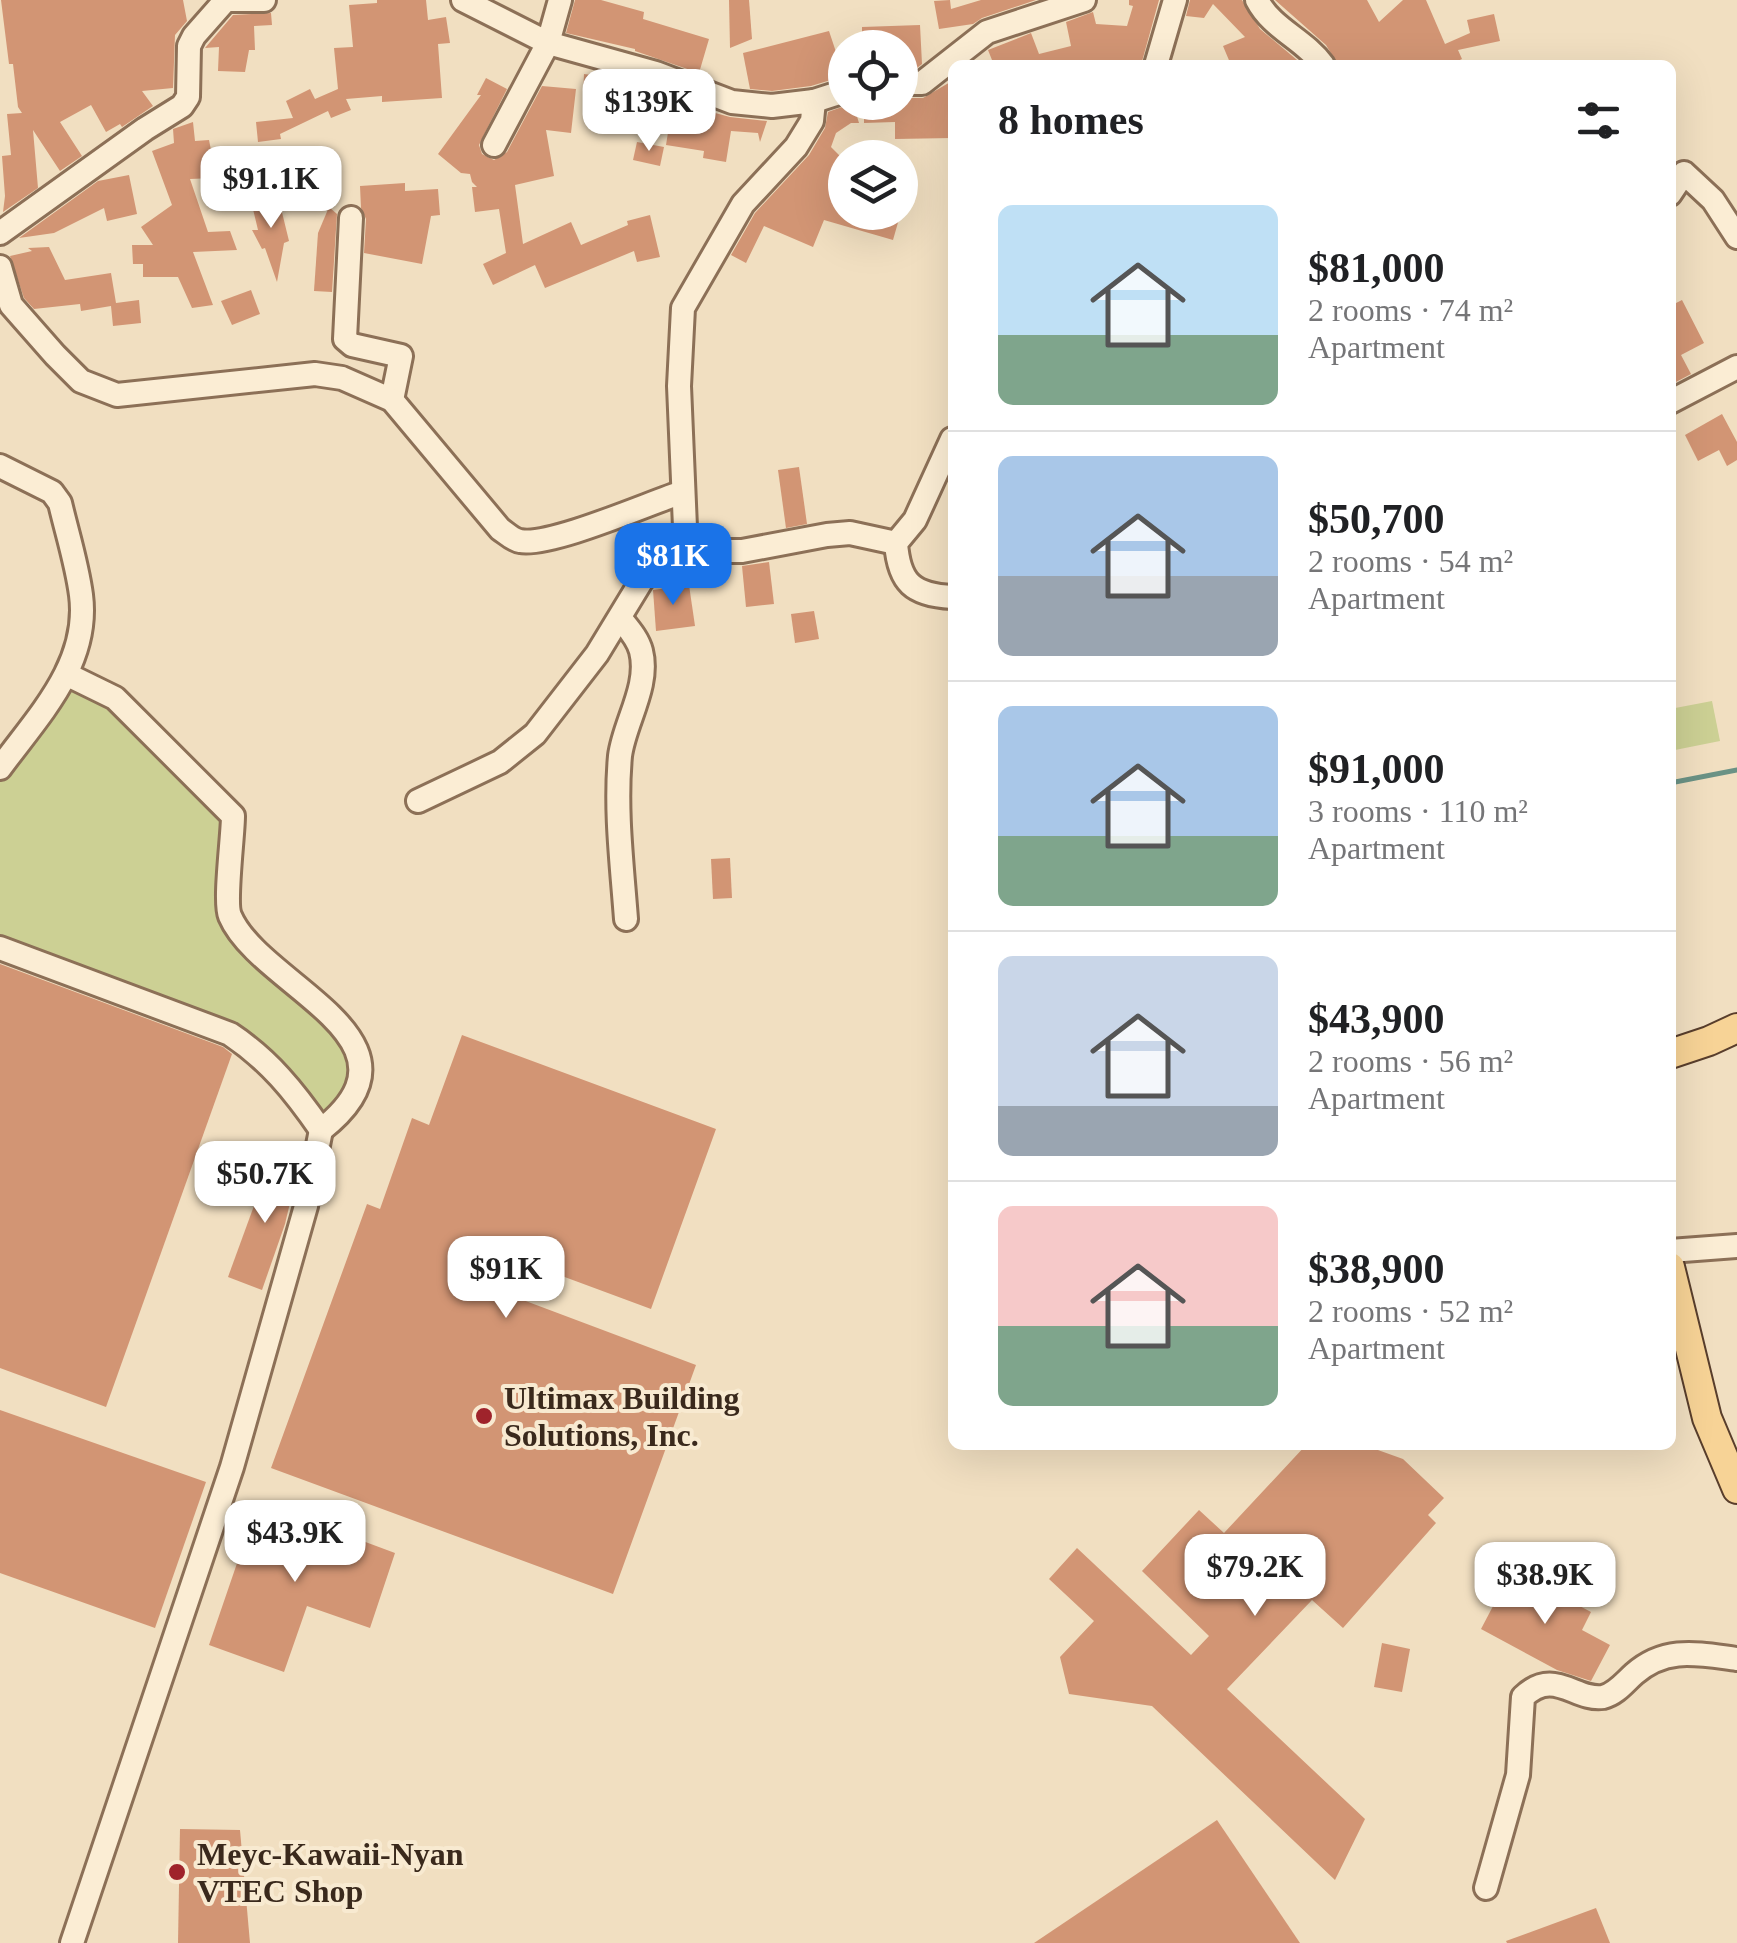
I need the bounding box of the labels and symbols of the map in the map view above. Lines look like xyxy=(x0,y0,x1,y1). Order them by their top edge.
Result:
pin: $139K xyxy=(579,69,719,154)
pin: $91.1K xyxy=(190,146,352,231)
pin: $81K xyxy=(614,523,732,608)
pin: $50.7K xyxy=(184,1141,346,1226)
pin: $91K xyxy=(447,1236,565,1321)
place label: Ultimax Building Solutions, Inc. xyxy=(504,1380,740,1453)
marker: Ultimax Building Solutions, Inc. xyxy=(473,1405,495,1427)
pin: $43.9K xyxy=(214,1500,376,1585)
pin: $79.2K xyxy=(1174,1534,1336,1619)
pin: $38.9K xyxy=(1464,1542,1626,1627)
place label: Meyc-Kawaii-Nyan VTEC Shop xyxy=(197,1836,464,1909)
marker: Meyc-Kawaii-Nyan VTEC Shop xyxy=(166,1861,188,1883)

